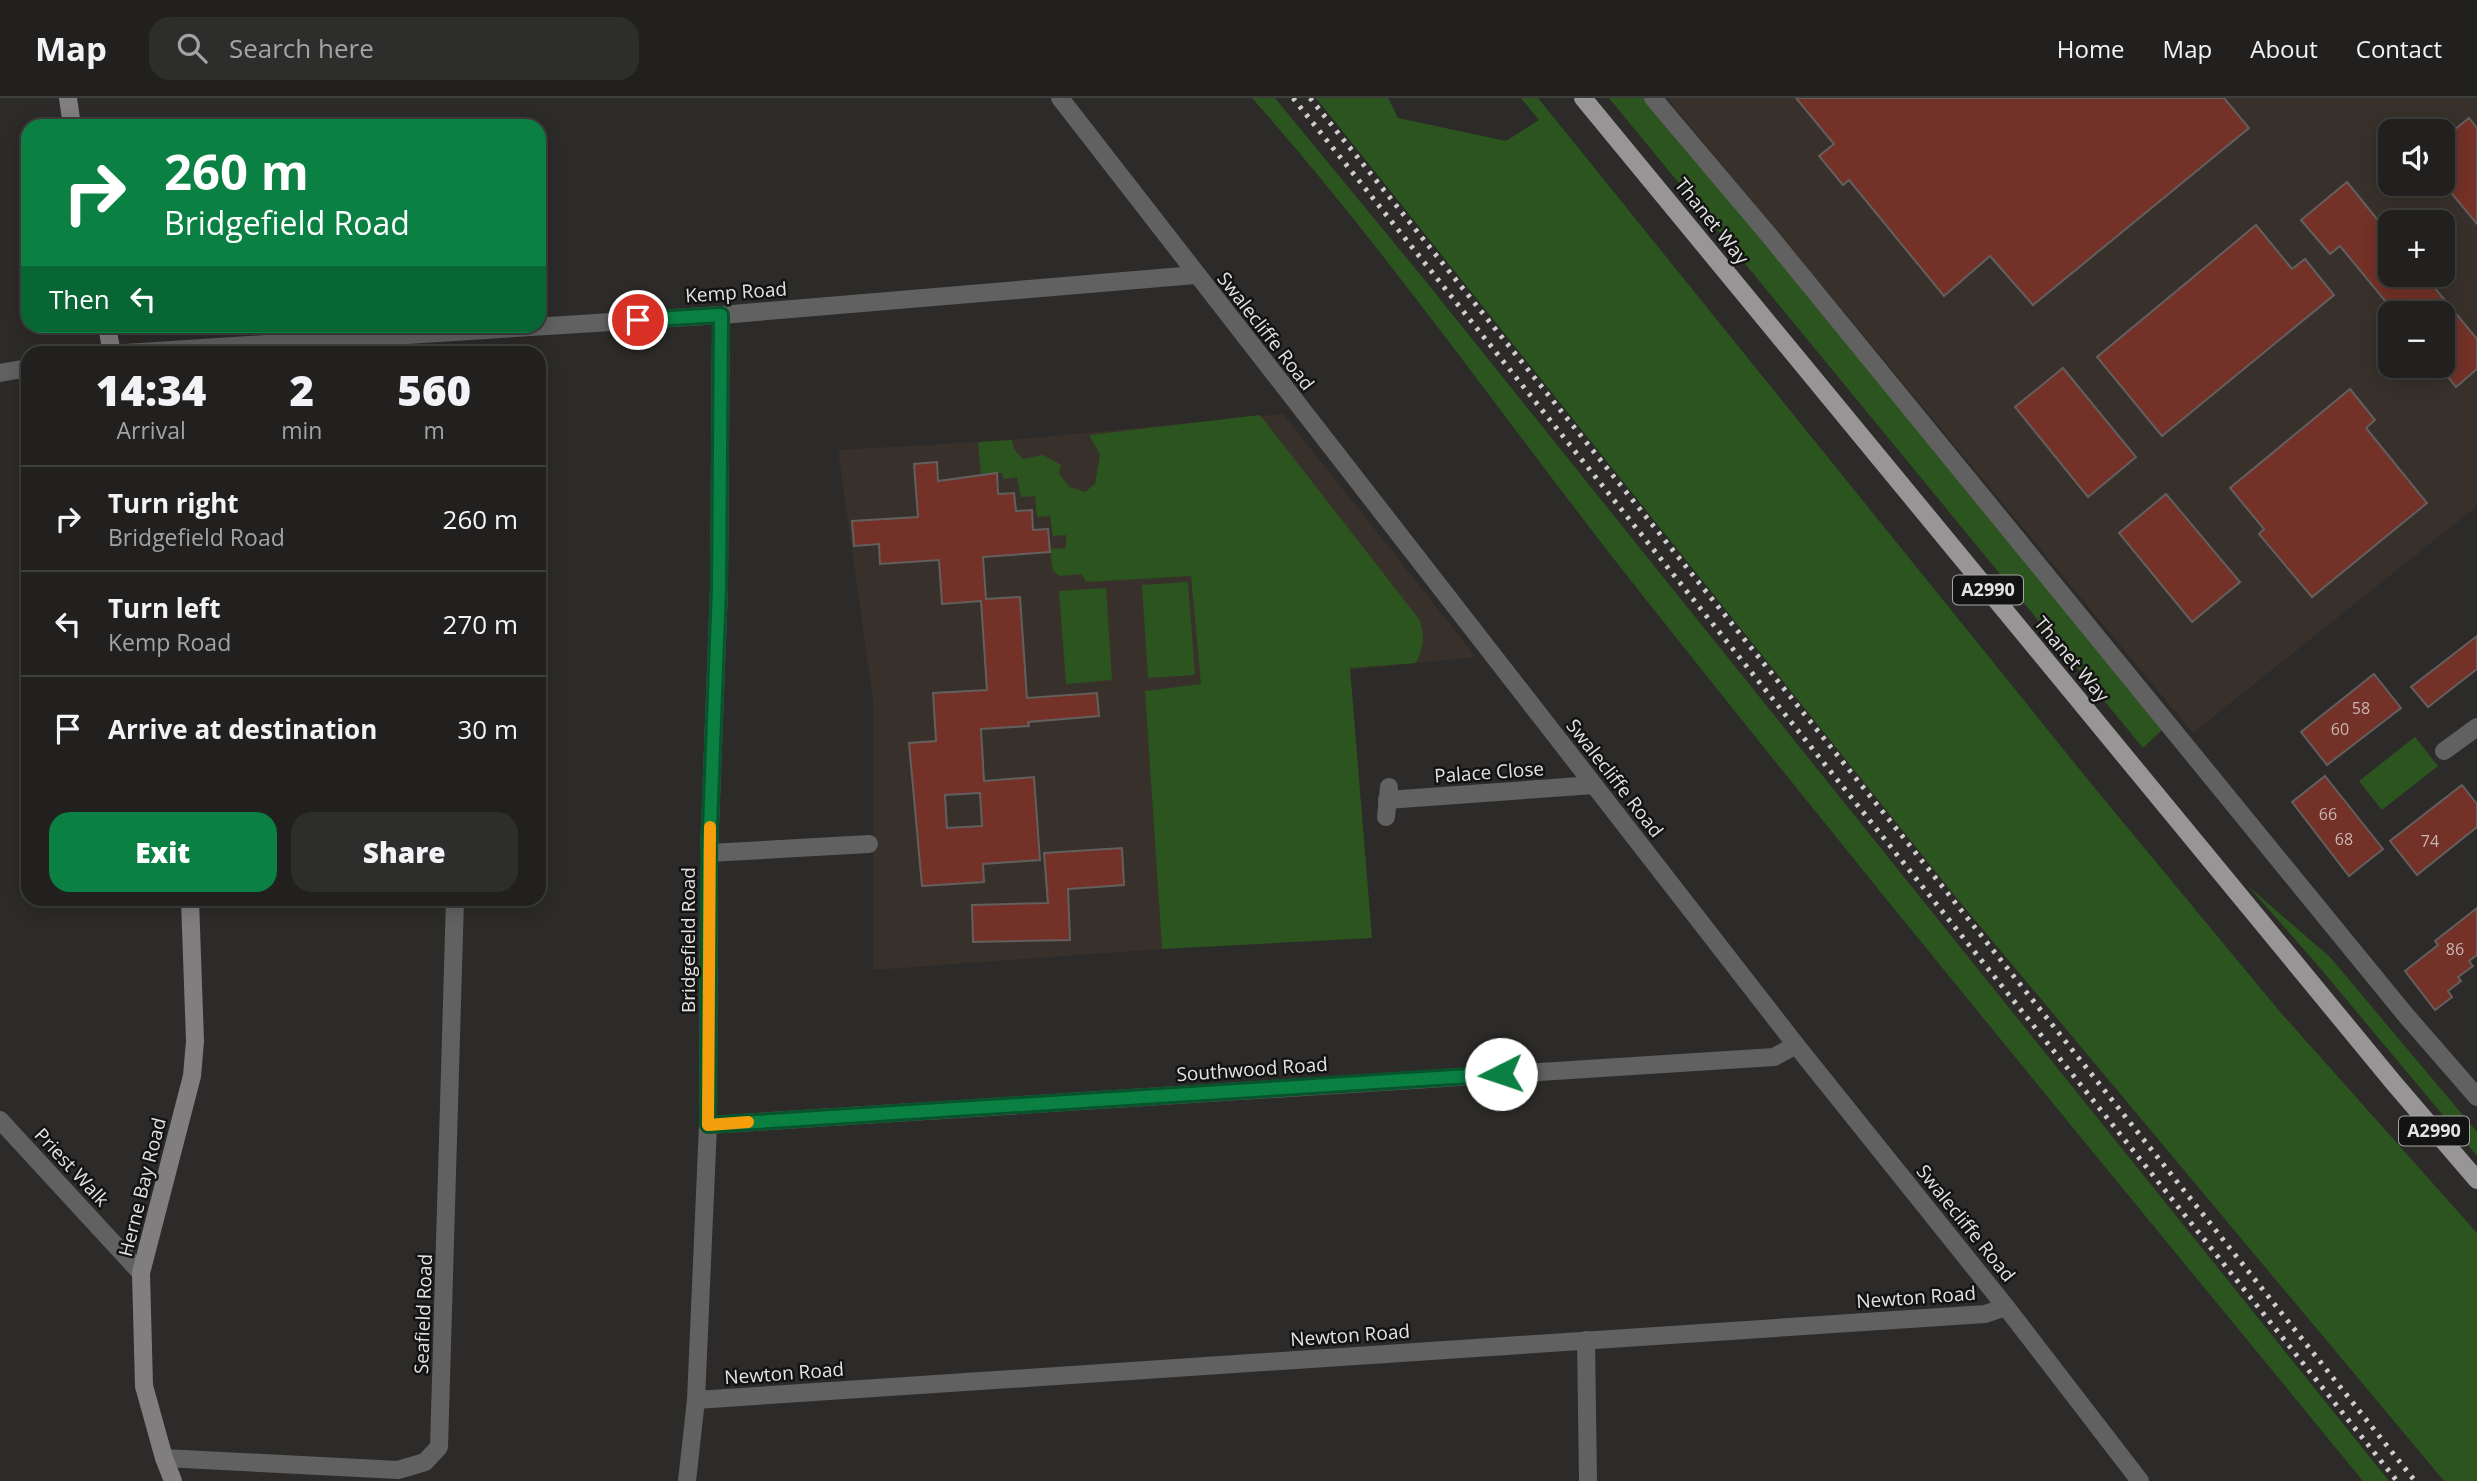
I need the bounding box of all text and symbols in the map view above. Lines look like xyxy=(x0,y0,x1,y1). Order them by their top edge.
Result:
search box xyxy=(149,17,639,80)
text: Map xyxy=(35,26,107,71)
icon: search xyxy=(173,29,211,67)
text: Search here xyxy=(229,30,374,66)
text: Home xyxy=(2057,32,2125,65)
text: Map xyxy=(2163,32,2212,65)
text: About xyxy=(2250,32,2318,65)
text: Contact xyxy=(2356,32,2442,65)
map controls xyxy=(2378,119,2455,378)
button: sound xyxy=(2378,119,2455,196)
text: 260 m xyxy=(164,138,309,204)
icon: right xyxy=(49,147,140,238)
street label: Thanet Way xyxy=(1669,172,1755,270)
text: Bridgefield Road xyxy=(164,201,410,244)
button: + xyxy=(2378,210,2455,287)
street label: Swalecliffe Road xyxy=(1212,266,1320,396)
street label: Kemp Road xyxy=(684,275,788,309)
icon: left xyxy=(124,280,162,318)
text: Then xyxy=(49,281,110,317)
pin xyxy=(608,290,668,350)
icon: arrive xyxy=(619,301,657,339)
button: − xyxy=(2378,301,2455,378)
text: 14:34 xyxy=(96,361,206,418)
text: 2 xyxy=(290,361,314,418)
text: 560 xyxy=(397,361,471,418)
text: Arrival xyxy=(117,414,186,446)
text: min xyxy=(281,414,322,446)
text: m xyxy=(424,414,445,446)
text: Turn right xyxy=(108,485,239,521)
icon: right xyxy=(49,500,87,538)
text: 260 m xyxy=(443,501,518,537)
text: Bridgefield Road xyxy=(108,521,285,553)
road number: A2990 xyxy=(1953,576,2023,604)
text: Turn left xyxy=(108,590,220,626)
icon: left xyxy=(49,605,87,643)
text: 270 m xyxy=(443,606,518,642)
street label: Thanet Way xyxy=(2029,611,2116,708)
text: Kemp Road xyxy=(108,626,231,658)
house number: 58 xyxy=(2352,697,2370,719)
icon: arrive xyxy=(49,710,87,748)
text: Arrive at destination xyxy=(108,711,377,747)
text: 30 m xyxy=(457,711,518,747)
street label: Swalecliffe Road xyxy=(1561,713,1669,843)
house number: 60 xyxy=(2331,718,2349,740)
street label: Palace Close xyxy=(1433,755,1545,789)
house number: 66 xyxy=(2319,803,2337,825)
button: Exit xyxy=(49,812,277,892)
button: Share xyxy=(291,812,518,892)
house number: 68 xyxy=(2335,828,2353,850)
house number: 74 xyxy=(2421,830,2439,852)
street label: Bridgefield Road xyxy=(675,867,701,1013)
house number: 86 xyxy=(2446,938,2464,960)
position arrow xyxy=(1464,1037,1538,1111)
street label: Southwood Road xyxy=(1176,1051,1328,1087)
street label: Herne Bay Road xyxy=(112,1115,172,1259)
road number: A2990 xyxy=(2399,1116,2469,1146)
street label: Priest Walk xyxy=(29,1122,115,1212)
street label: Swalecliffe Road xyxy=(1911,1159,2021,1287)
street label: Seafield Road xyxy=(408,1253,438,1375)
street label: Newton Road xyxy=(1855,1280,1977,1314)
street label: Newton Road xyxy=(1289,1318,1411,1352)
street label: Newton Road xyxy=(723,1356,845,1390)

